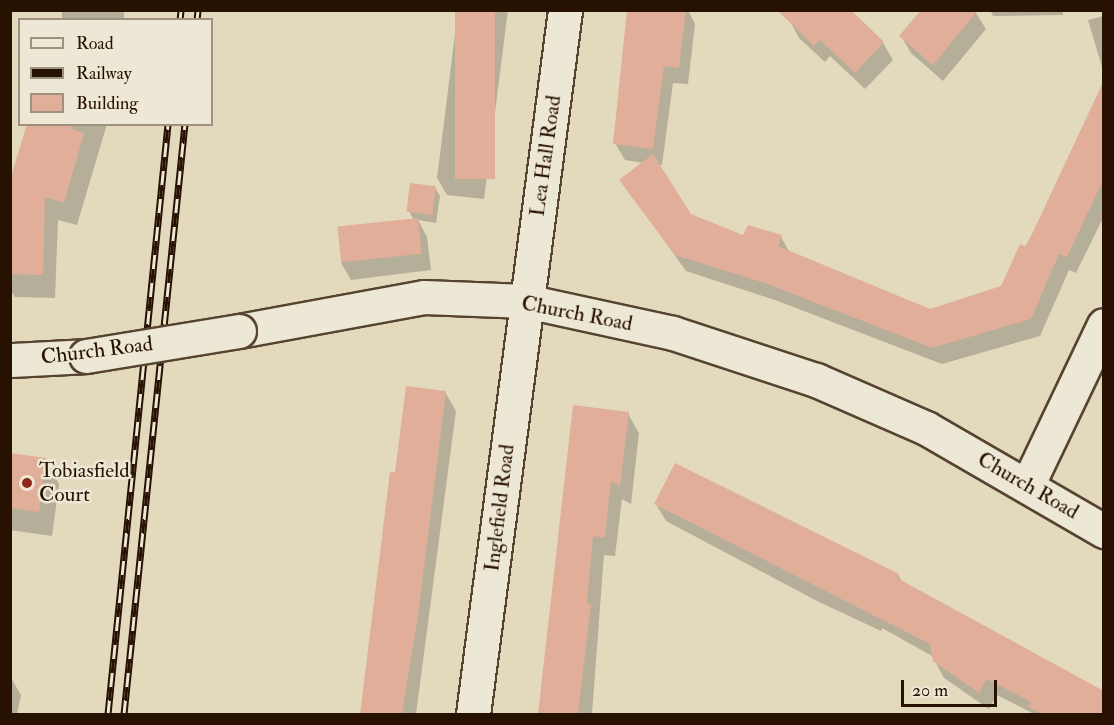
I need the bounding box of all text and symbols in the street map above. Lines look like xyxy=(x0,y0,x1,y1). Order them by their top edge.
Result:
legend xyxy=(18,18,213,126)
text: Road xyxy=(76,32,114,55)
text: Railway xyxy=(76,62,132,85)
text: Building xyxy=(76,92,138,115)
street label: Lea Hall Road xyxy=(525,94,567,218)
street label: Church Road xyxy=(519,291,635,337)
street label: Church Road xyxy=(40,332,154,370)
street label: Inglefield Road xyxy=(480,443,520,573)
street label: Church Road xyxy=(973,447,1083,525)
place label: Tobiasfield Court xyxy=(39,458,130,508)
marker: Tobiasfield Court xyxy=(20,476,34,490)
scale bar xyxy=(904,668,1000,706)
text: 20 m xyxy=(912,679,948,702)

